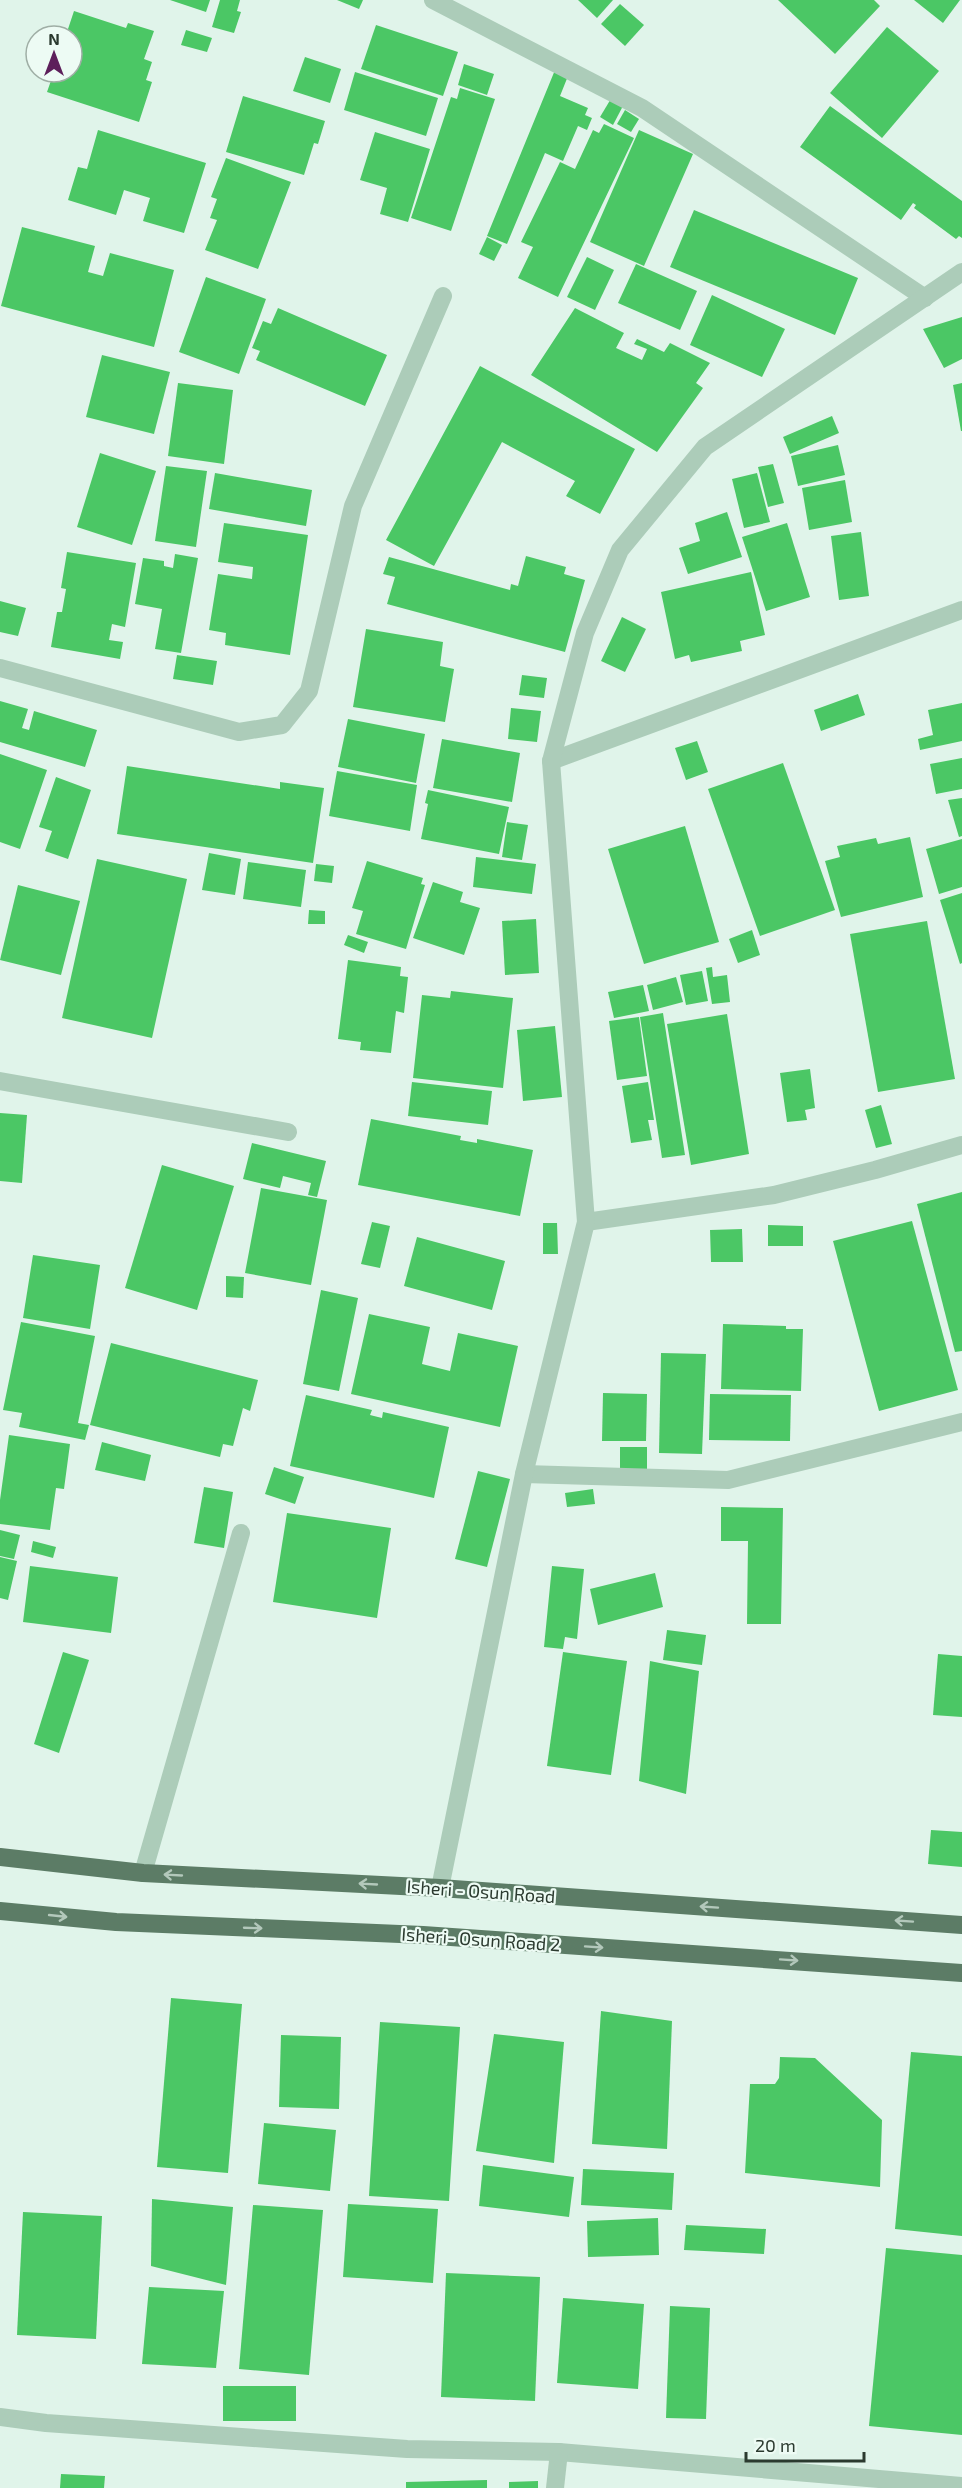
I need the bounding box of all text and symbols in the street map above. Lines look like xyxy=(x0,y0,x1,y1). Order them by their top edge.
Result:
north arrow xyxy=(24,24,84,84)
text: N xyxy=(48,29,60,48)
one-way arrow xyxy=(164,1869,184,1880)
street label: Isheri - Osun Road xyxy=(406,1875,556,1907)
one-way arrow xyxy=(358,1879,378,1890)
one-way arrow xyxy=(700,1901,720,1912)
one-way arrow xyxy=(48,1911,68,1922)
one-way arrow xyxy=(894,1915,914,1926)
one-way arrow xyxy=(242,1922,262,1933)
street label: Isheri- Osun Road 2 xyxy=(401,1922,561,1956)
one-way arrow xyxy=(584,1941,604,1952)
one-way arrow xyxy=(778,1955,798,1966)
scale bar xyxy=(746,2425,864,2463)
text: 20 m xyxy=(755,2434,796,2456)

